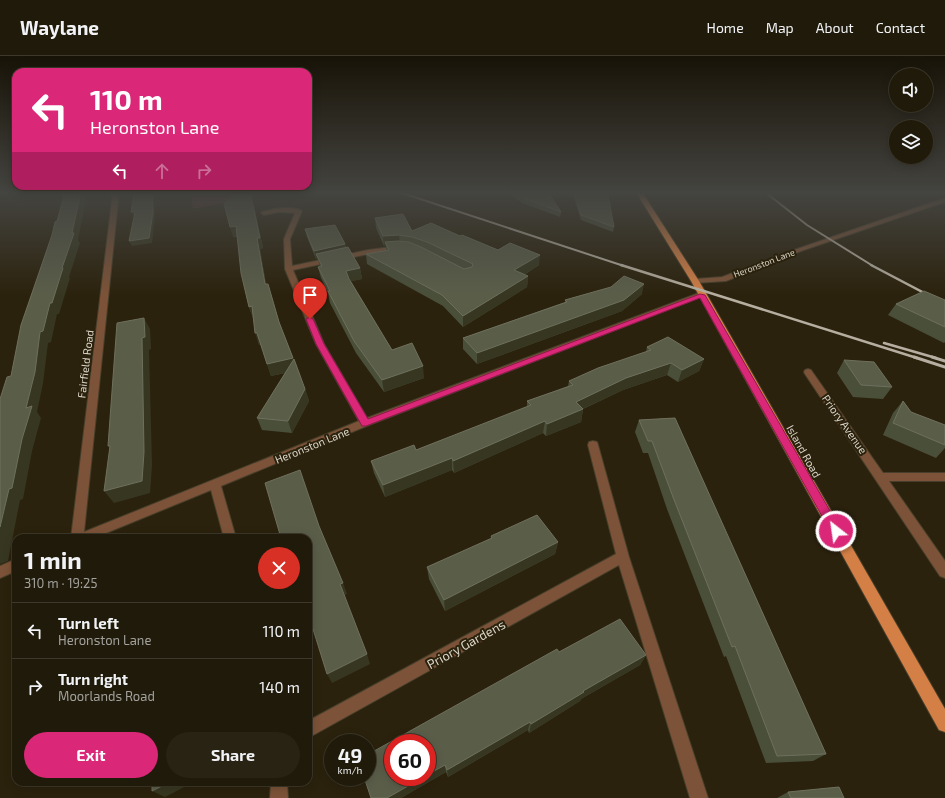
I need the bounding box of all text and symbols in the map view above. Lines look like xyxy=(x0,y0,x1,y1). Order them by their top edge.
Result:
text: Waylane xyxy=(20,16,99,39)
text: Home xyxy=(707,19,744,36)
text: Map xyxy=(766,19,794,36)
text: About xyxy=(816,19,854,36)
text: Contact xyxy=(876,19,925,36)
map controls xyxy=(889,68,933,164)
button: sound xyxy=(889,68,933,112)
text: 110 m xyxy=(90,82,163,116)
icon: left xyxy=(24,84,76,136)
text: Heronston Lane xyxy=(90,116,219,138)
button: layers xyxy=(889,120,933,164)
icon: left xyxy=(109,160,131,182)
icon: ahead xyxy=(151,160,173,182)
icon: right xyxy=(193,160,215,182)
street label: Heronston Lane xyxy=(732,246,796,280)
pin xyxy=(293,278,327,319)
icon: arrive xyxy=(299,284,321,306)
street label: Fairfield Road xyxy=(74,329,96,399)
street label: Priory Avenue xyxy=(820,392,870,456)
street label: Island Road xyxy=(784,422,824,480)
street label: Heronston Lane xyxy=(273,424,351,466)
position arrow xyxy=(815,510,857,552)
text: 1 min xyxy=(24,545,82,574)
button: close xyxy=(258,547,300,589)
text: 310 m · 19:25 xyxy=(24,575,97,591)
text: Turn left xyxy=(58,614,119,632)
street label: Priory Gardens xyxy=(424,616,508,672)
icon: left xyxy=(24,620,46,642)
text: 110 m xyxy=(263,622,300,640)
text: Heronston Lane xyxy=(58,632,151,648)
text: Turn right xyxy=(58,670,128,688)
icon: right xyxy=(24,676,46,698)
text: 140 m xyxy=(259,678,300,696)
text: Moorlands Road xyxy=(58,688,155,704)
button: Exit xyxy=(24,732,158,778)
button: Share xyxy=(166,732,300,778)
speed limit sign: 60 xyxy=(384,734,436,786)
text: 49 xyxy=(338,743,362,767)
text: km/h xyxy=(338,764,362,776)

